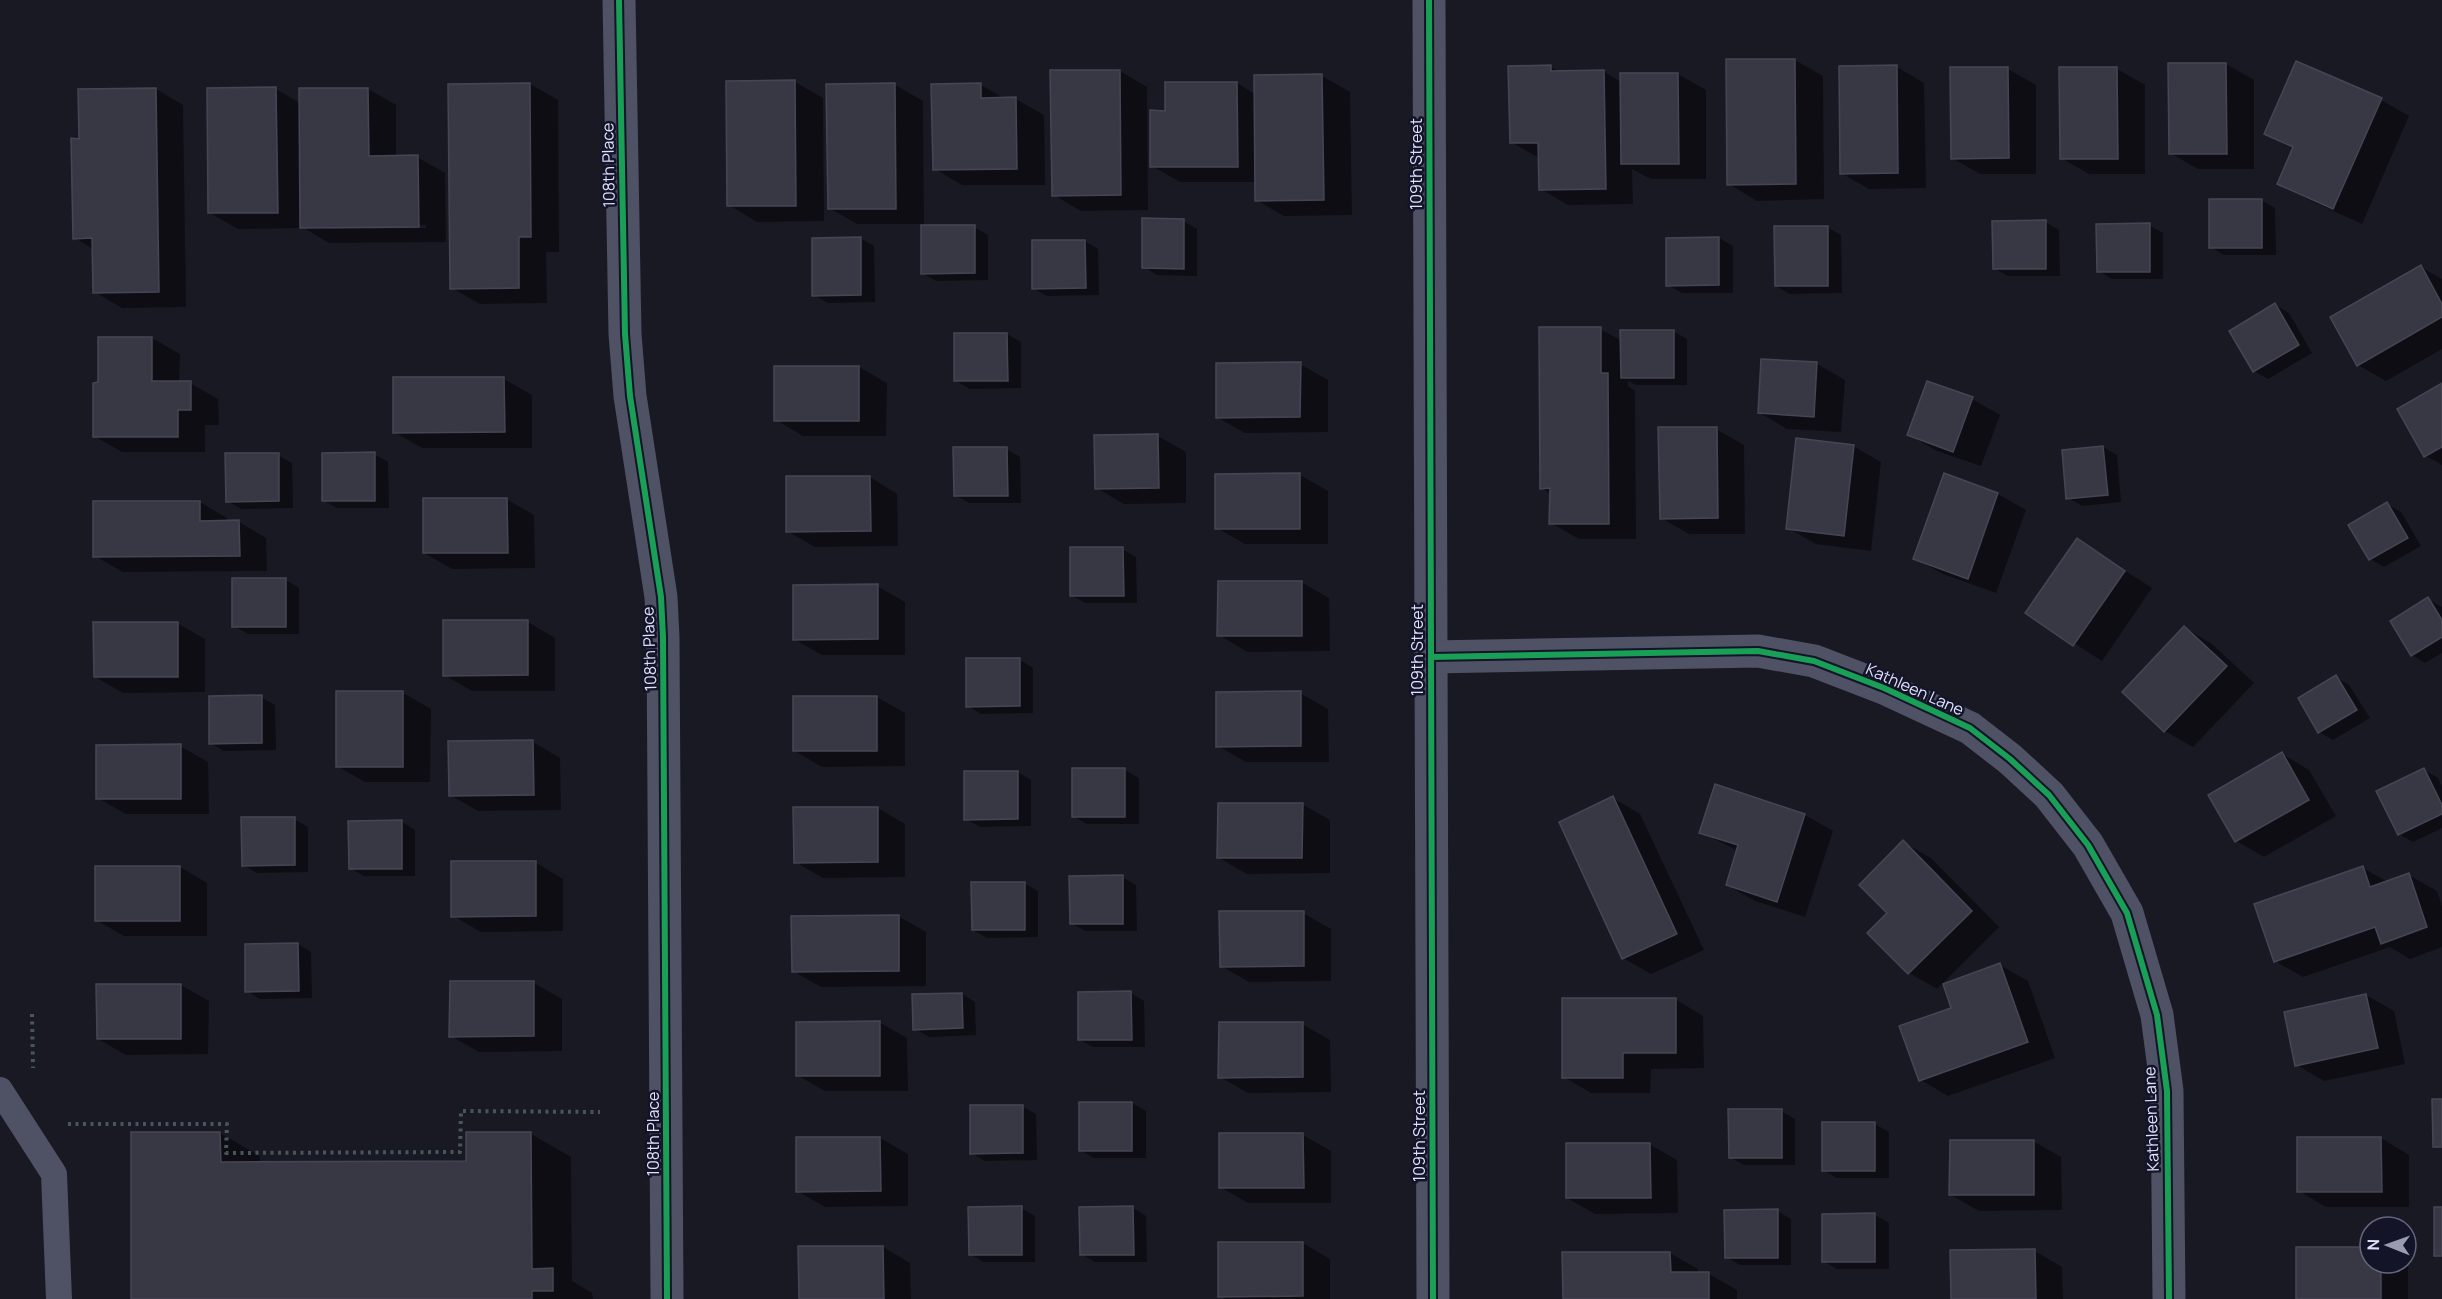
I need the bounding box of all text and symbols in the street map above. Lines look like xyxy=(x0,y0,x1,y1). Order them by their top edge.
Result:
street label: 109th Street xyxy=(1405,118,1427,210)
street label: 108th Place xyxy=(596,122,620,208)
street label: 109th Street xyxy=(1406,604,1428,696)
street label: 108th Place xyxy=(637,606,661,692)
street label: Kathleen Lane xyxy=(1863,658,1967,720)
street label: Kathleen Lane xyxy=(2138,1066,2164,1172)
street label: 109th Street xyxy=(1408,1090,1430,1182)
street label: 108th Place xyxy=(642,1092,664,1176)
north arrow xyxy=(2358,1215,2418,1275)
text: N xyxy=(2362,1239,2384,1251)

